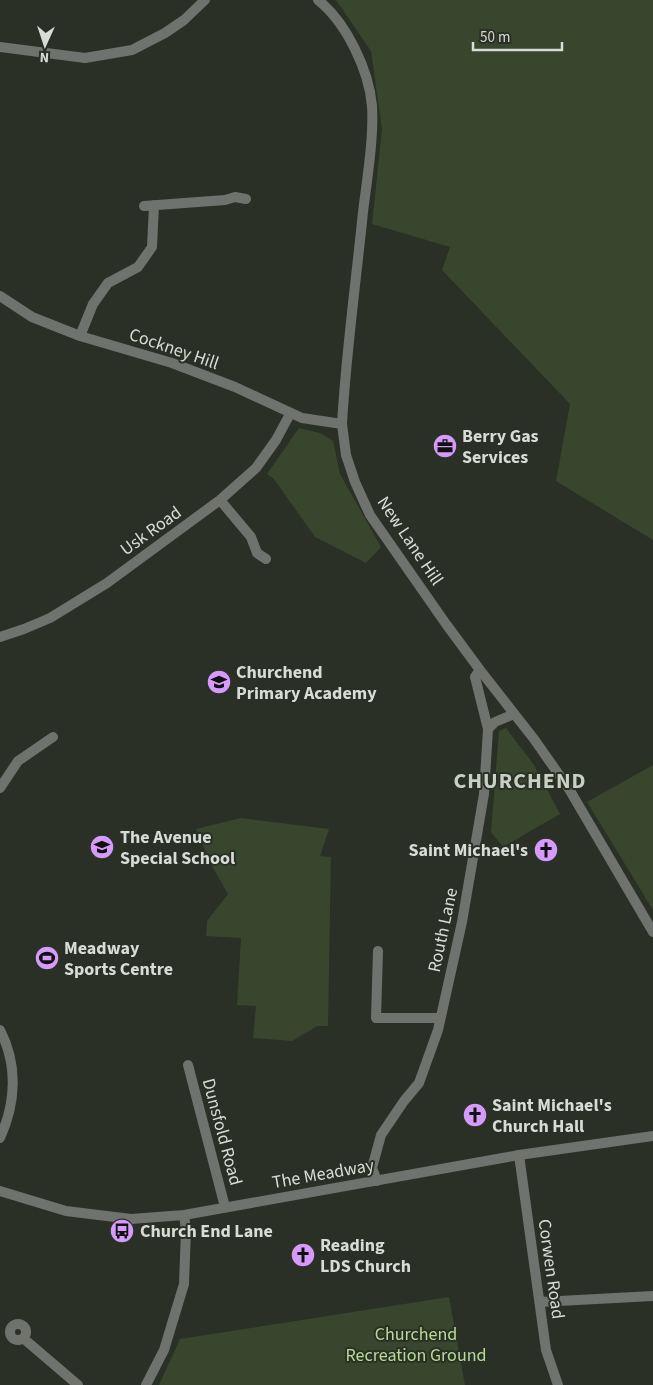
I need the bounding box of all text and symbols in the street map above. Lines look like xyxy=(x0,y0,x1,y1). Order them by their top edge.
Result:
north arrow xyxy=(20,20,70,70)
scale bar xyxy=(473,20,562,52)
text: 50 m xyxy=(480,27,510,48)
text: N xyxy=(39,47,50,67)
street label: Cockney Hill xyxy=(126,322,222,376)
place label: Berry Gas Services xyxy=(462,424,539,470)
office icon: Berry Gas Services xyxy=(432,433,458,459)
street label: New Lane Hill xyxy=(371,491,449,591)
street label: Usk Road xyxy=(115,500,187,562)
place label: Churchend Primary Academy xyxy=(236,660,377,706)
school or university icon: Churchend Primary Academy xyxy=(206,669,232,695)
district label: CHURCHEND xyxy=(453,765,587,797)
place label: The Avenue Special School xyxy=(120,825,235,871)
school or university icon: The Avenue Special School xyxy=(89,834,115,860)
church icon: Saint Michael's xyxy=(533,837,559,863)
place label: Saint Michael's xyxy=(408,838,528,863)
street label: Routh Lane xyxy=(422,885,464,975)
place label: Meadway Sports Centre xyxy=(64,936,173,982)
sports icon: Meadway Sports Centre xyxy=(34,945,60,971)
street label: Dunsfold Road xyxy=(196,1076,248,1188)
place label: Saint Michael's Church Hall xyxy=(492,1093,612,1139)
church icon: Saint Michael's Church Hall xyxy=(462,1102,488,1128)
street label: The Meadway xyxy=(270,1153,376,1195)
street label: Corwen Road xyxy=(532,1217,570,1321)
bus stop icon: Church End Lane xyxy=(109,1218,135,1244)
place label: Church End Lane xyxy=(140,1219,273,1244)
place label: Reading LDS Church xyxy=(320,1233,411,1279)
church icon: Reading LDS Church xyxy=(290,1242,316,1268)
park label: Churchend Recreation Ground xyxy=(345,1322,487,1368)

